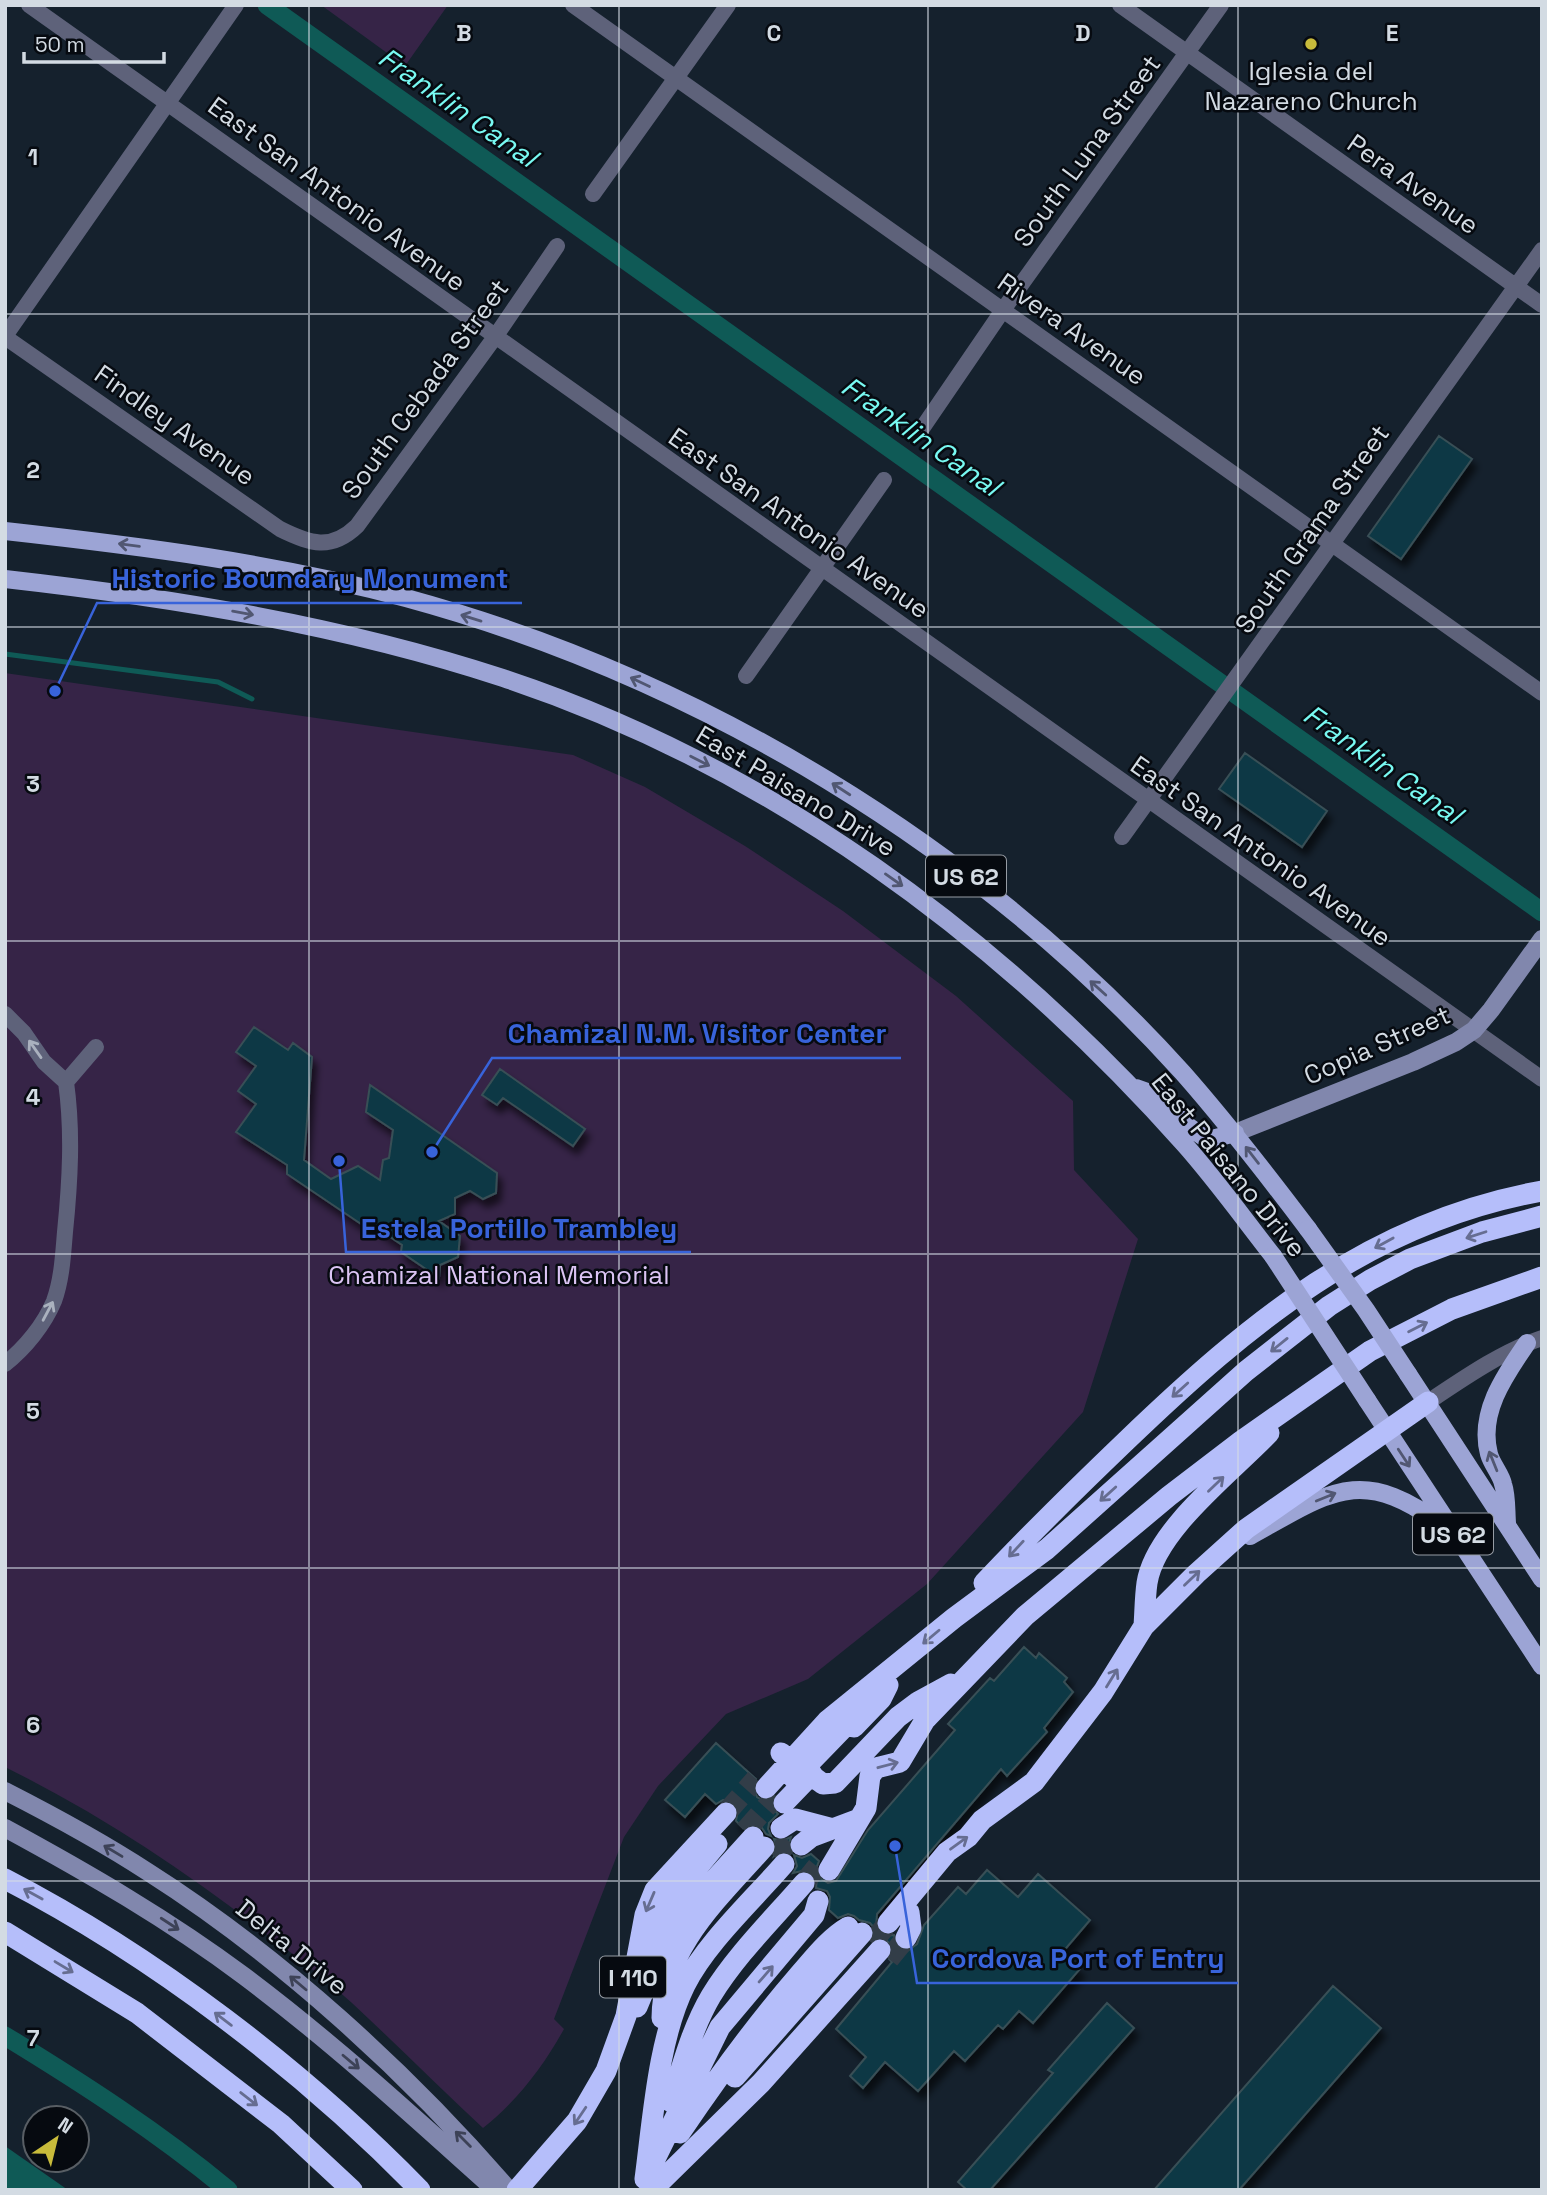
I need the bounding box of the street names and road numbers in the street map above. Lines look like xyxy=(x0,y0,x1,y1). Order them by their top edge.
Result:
street label: South Luna Street xyxy=(1006,48,1168,254)
street label: East San Antonio Avenue xyxy=(201,89,473,299)
street label: Pera Avenue xyxy=(1341,126,1485,242)
street label: Rivera Avenue xyxy=(991,265,1153,393)
street label: South Cebada Street xyxy=(334,272,516,506)
street label: Findley Avenue xyxy=(88,357,262,493)
street label: South Grama Street xyxy=(1227,418,1397,640)
street label: East San Antonio Avenue xyxy=(662,420,936,626)
street label: East Paisano Drive xyxy=(690,718,902,864)
street label: East San Antonio Avenue xyxy=(1124,748,1398,954)
road number: US 62 xyxy=(926,856,1006,896)
street label: Copia Street xyxy=(1298,998,1456,1092)
street label: East Paisano Drive xyxy=(1144,1066,1314,1264)
road number: US 62 xyxy=(1413,1514,1493,1554)
street label: Delta Drive xyxy=(229,1891,355,2003)
road number: I 110 xyxy=(600,1956,666,1998)

